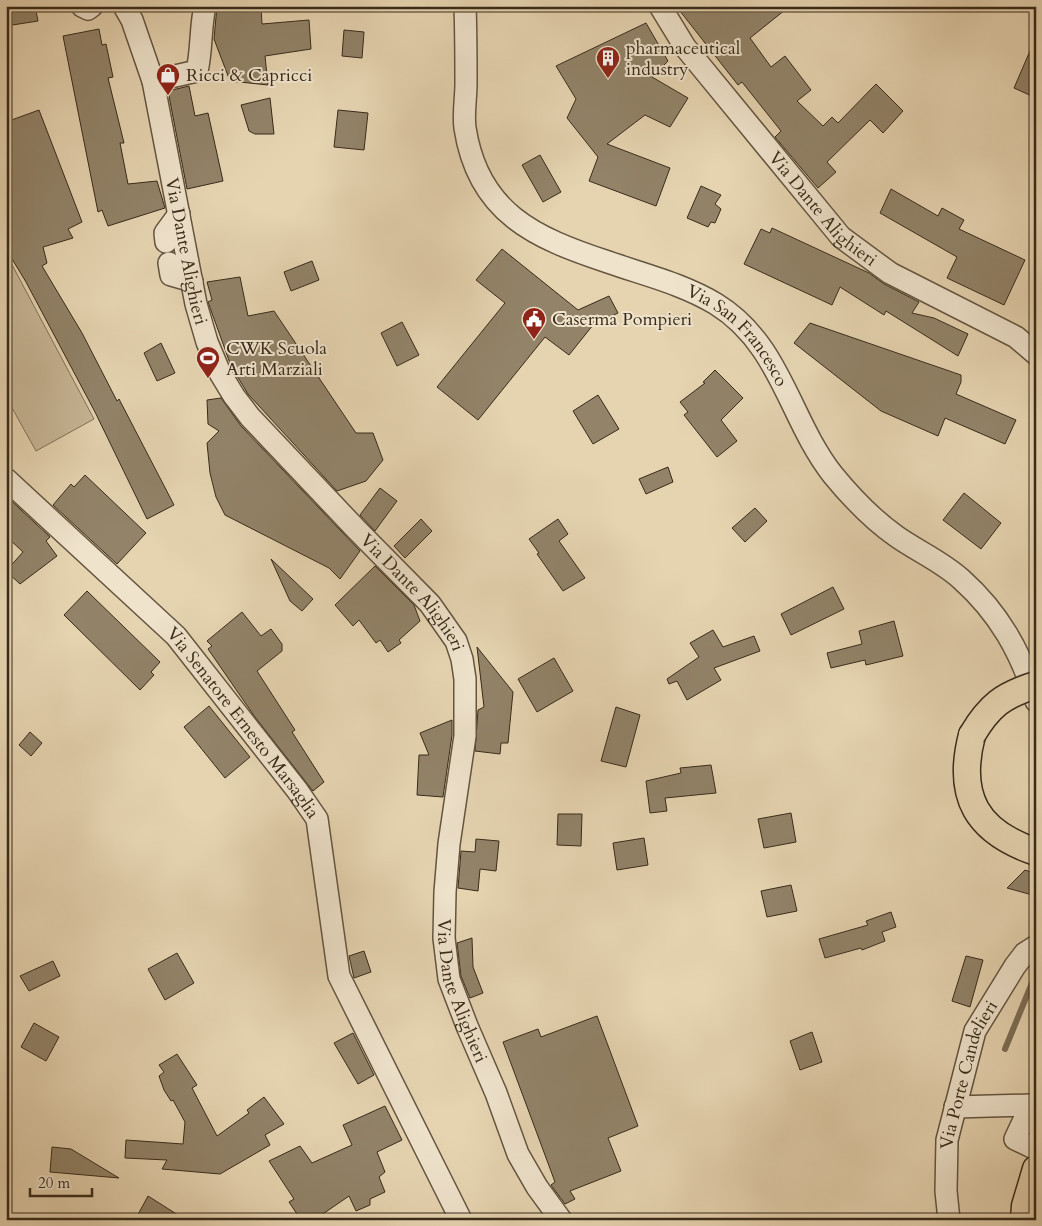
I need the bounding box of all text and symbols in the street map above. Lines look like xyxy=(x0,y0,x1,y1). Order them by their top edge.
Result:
place label: pharmaceutical industry xyxy=(626,36,741,82)
building icon: pharmaceutical industry xyxy=(595,45,621,79)
shop icon: Ricci & Capricci xyxy=(155,62,181,96)
place label: Ricci & Capricci xyxy=(186,63,312,88)
street label: Via Dante Alighieri xyxy=(763,146,882,272)
street label: Via Dante Alighieri xyxy=(159,175,214,328)
street label: Via San Francesco xyxy=(683,278,794,391)
public building icon: Caserma Pompieri xyxy=(521,306,547,340)
place label: Caserma Pompieri xyxy=(552,307,692,332)
place label: CWK Scuola Arti Marziali xyxy=(226,336,327,382)
sports icon: CWK Scuola Arti Marziali xyxy=(195,345,221,379)
street label: Via Dante Alighieri xyxy=(355,528,471,654)
street label: Via Senatore Ernesto Marsaglia xyxy=(161,621,326,824)
street label: Via Dante Alighieri xyxy=(431,918,494,1066)
street label: Via Porte Candelieri xyxy=(934,995,1004,1149)
scale bar xyxy=(30,1166,92,1198)
text: 20 m xyxy=(38,1173,70,1193)

